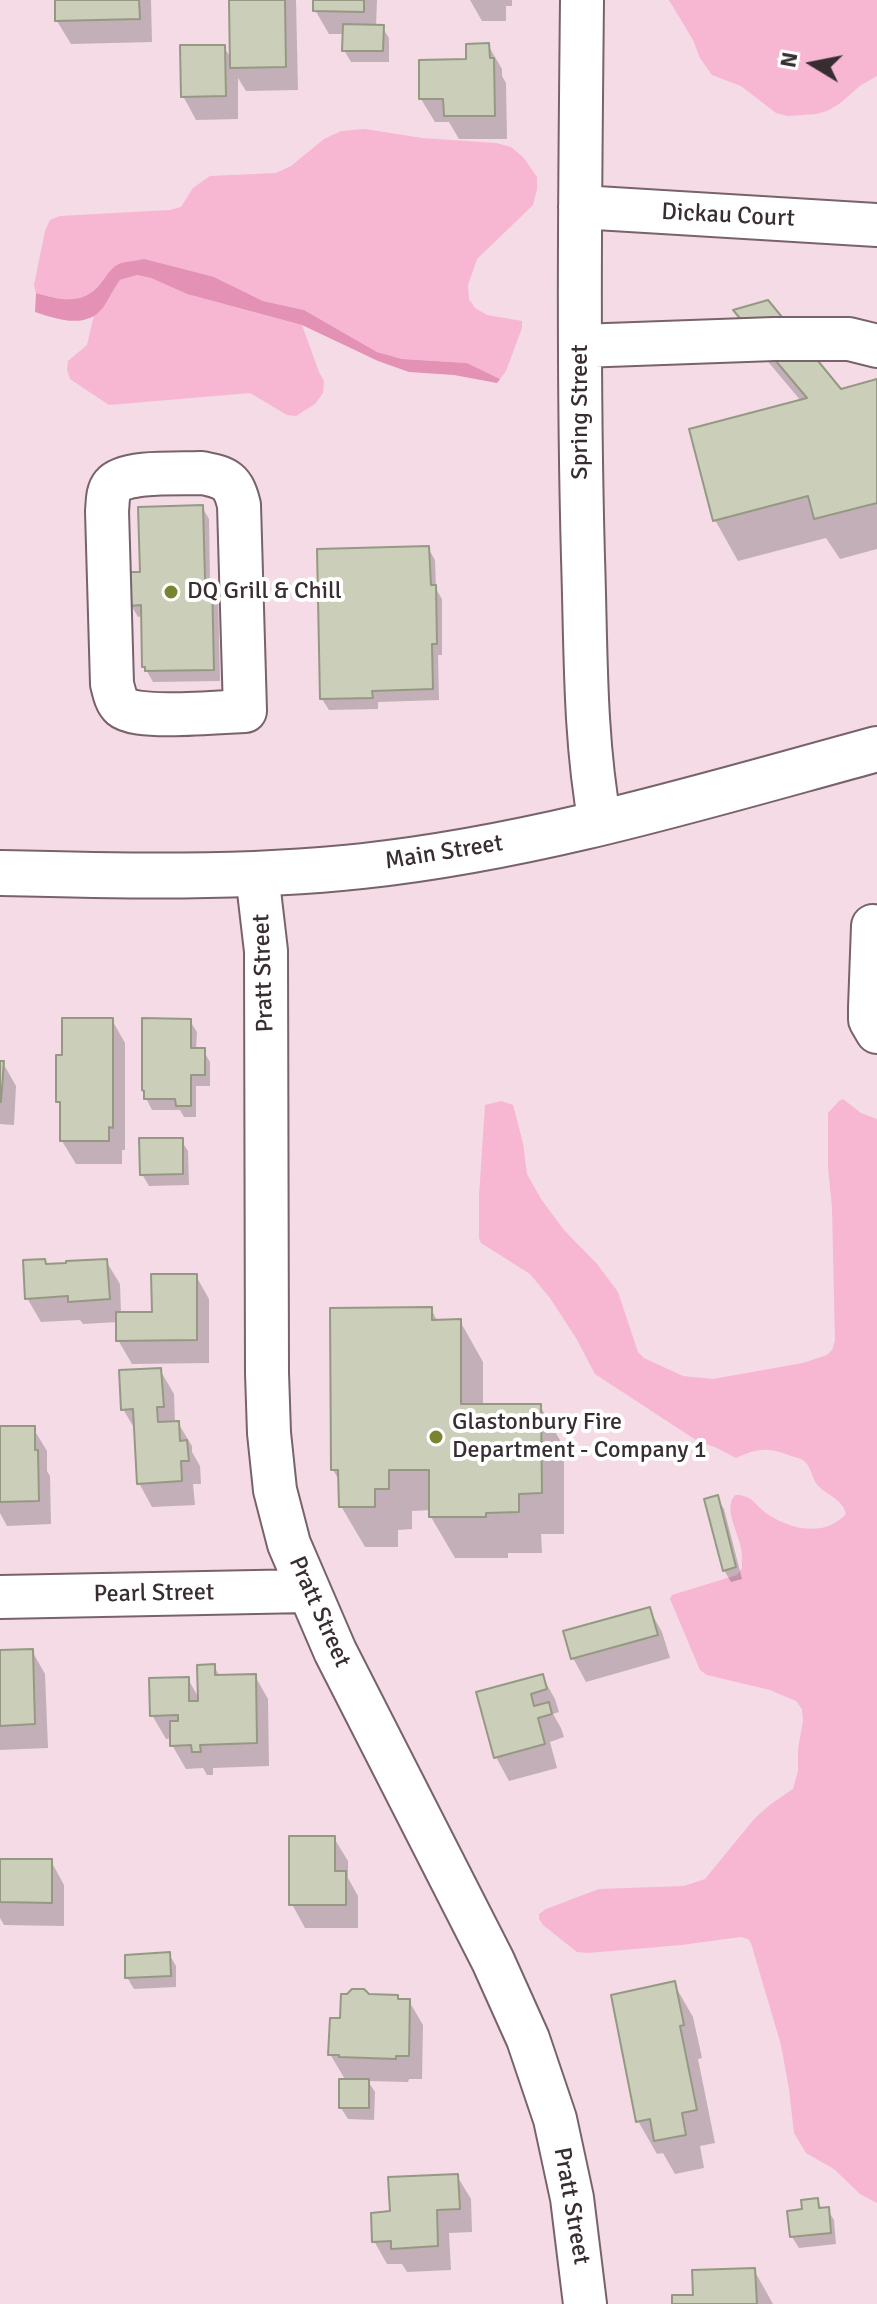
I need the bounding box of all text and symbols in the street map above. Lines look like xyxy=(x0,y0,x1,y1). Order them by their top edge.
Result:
north arrow xyxy=(773,24,853,104)
text: N xyxy=(774,50,803,70)
street label: Dickau Court xyxy=(661,198,795,234)
street label: Spring Street xyxy=(567,344,595,480)
place label: DQ Grill & Chill xyxy=(187,578,342,606)
marker: DQ Grill & Chill xyxy=(162,583,180,601)
street label: Main Street xyxy=(383,829,505,877)
street label: Pratt Street xyxy=(248,913,280,1033)
place label: Glastonbury Fire Department - Company 1 xyxy=(452,1409,707,1465)
marker: Glastonbury Fire Department - Company 1 xyxy=(427,1428,445,1446)
street label: Pratt Street xyxy=(282,1552,356,1672)
street label: Pearl Street xyxy=(93,1579,215,1609)
street label: Pratt Street xyxy=(547,2145,595,2267)

